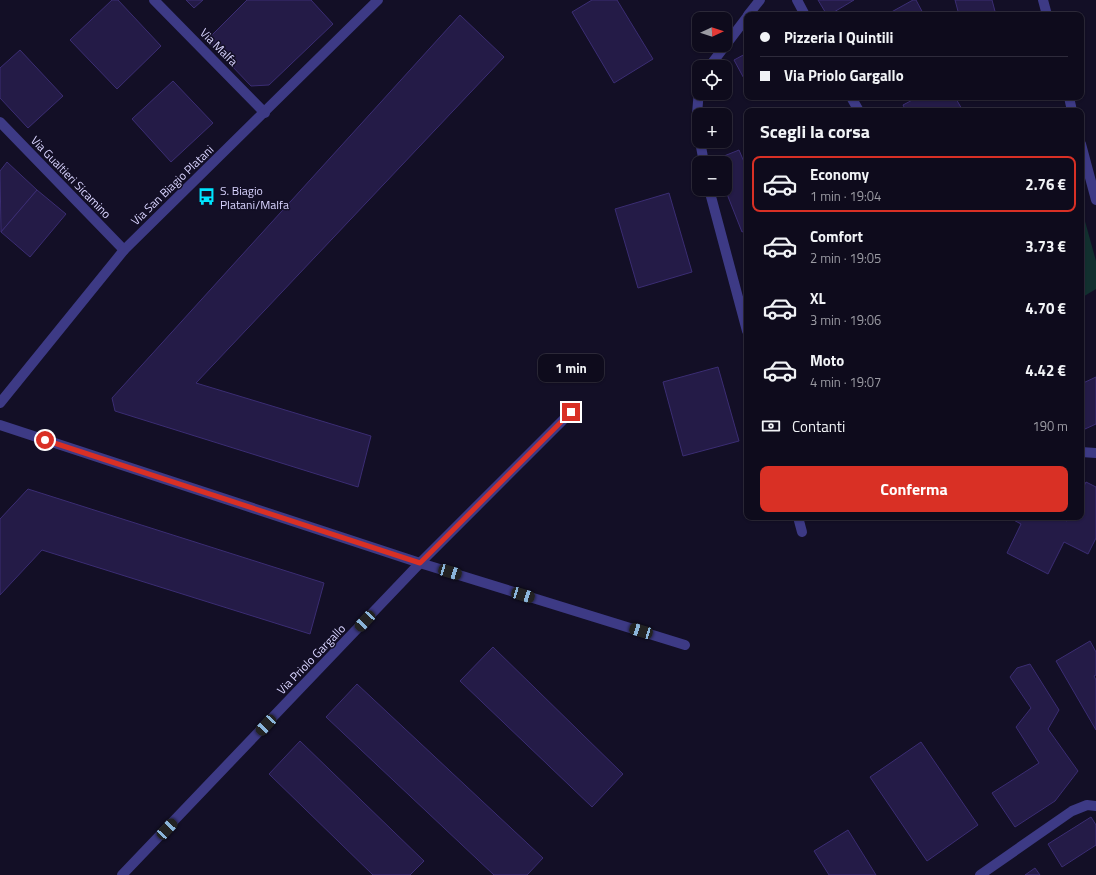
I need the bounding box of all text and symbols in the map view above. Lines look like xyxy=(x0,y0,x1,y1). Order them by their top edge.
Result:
north arrow xyxy=(692,12,732,52)
map controls xyxy=(692,12,732,196)
street label: Via Malfa xyxy=(196,24,242,70)
text: Pizzeria I Quintili xyxy=(784,26,893,49)
button: locate xyxy=(692,60,732,100)
text: Via Priolo Gargallo xyxy=(784,64,904,87)
button: + xyxy=(692,108,732,148)
text: Scegli la corsa xyxy=(760,118,870,145)
street label: Via Gualtieri Sicamino xyxy=(26,131,116,223)
street label: Via San Biagio Platani xyxy=(126,140,218,230)
button: − xyxy=(692,156,732,196)
text: Economy xyxy=(810,163,869,186)
icon: car xyxy=(762,166,798,202)
text: 2.76 € xyxy=(1025,173,1066,196)
place label: S. Biagio Platani/Malfa xyxy=(220,181,289,214)
text: 1 min · 19:04 xyxy=(810,186,881,206)
bus stop icon: S. Biagio Platani/Malfa xyxy=(197,187,217,207)
text: Comfort xyxy=(810,225,863,248)
icon: car xyxy=(762,228,798,264)
text: 3.73 € xyxy=(1025,235,1066,258)
text: 2 min · 19:05 xyxy=(810,248,881,268)
text: XL xyxy=(810,287,826,310)
icon: car xyxy=(762,290,798,326)
text: 4.70 € xyxy=(1025,297,1066,320)
text: 3 min · 19:06 xyxy=(810,310,881,330)
text: Moto xyxy=(810,349,844,372)
icon: car xyxy=(762,352,798,388)
callout: 1 min xyxy=(538,354,604,382)
text: 1 min xyxy=(555,358,587,378)
text: 4.42 € xyxy=(1025,359,1066,382)
text: 4 min · 19:07 xyxy=(810,372,881,392)
route end xyxy=(562,403,580,421)
icon: cash xyxy=(760,415,782,437)
text: Contanti xyxy=(792,415,845,438)
text: 190 m xyxy=(1032,416,1068,436)
route start xyxy=(36,431,54,449)
button: Conferma xyxy=(760,466,1068,512)
car xyxy=(437,563,463,581)
car xyxy=(510,586,536,604)
car xyxy=(352,608,378,634)
street label: Via Priolo Gargallo xyxy=(272,619,350,699)
car xyxy=(628,622,654,640)
car xyxy=(253,712,279,738)
car xyxy=(154,816,180,842)

